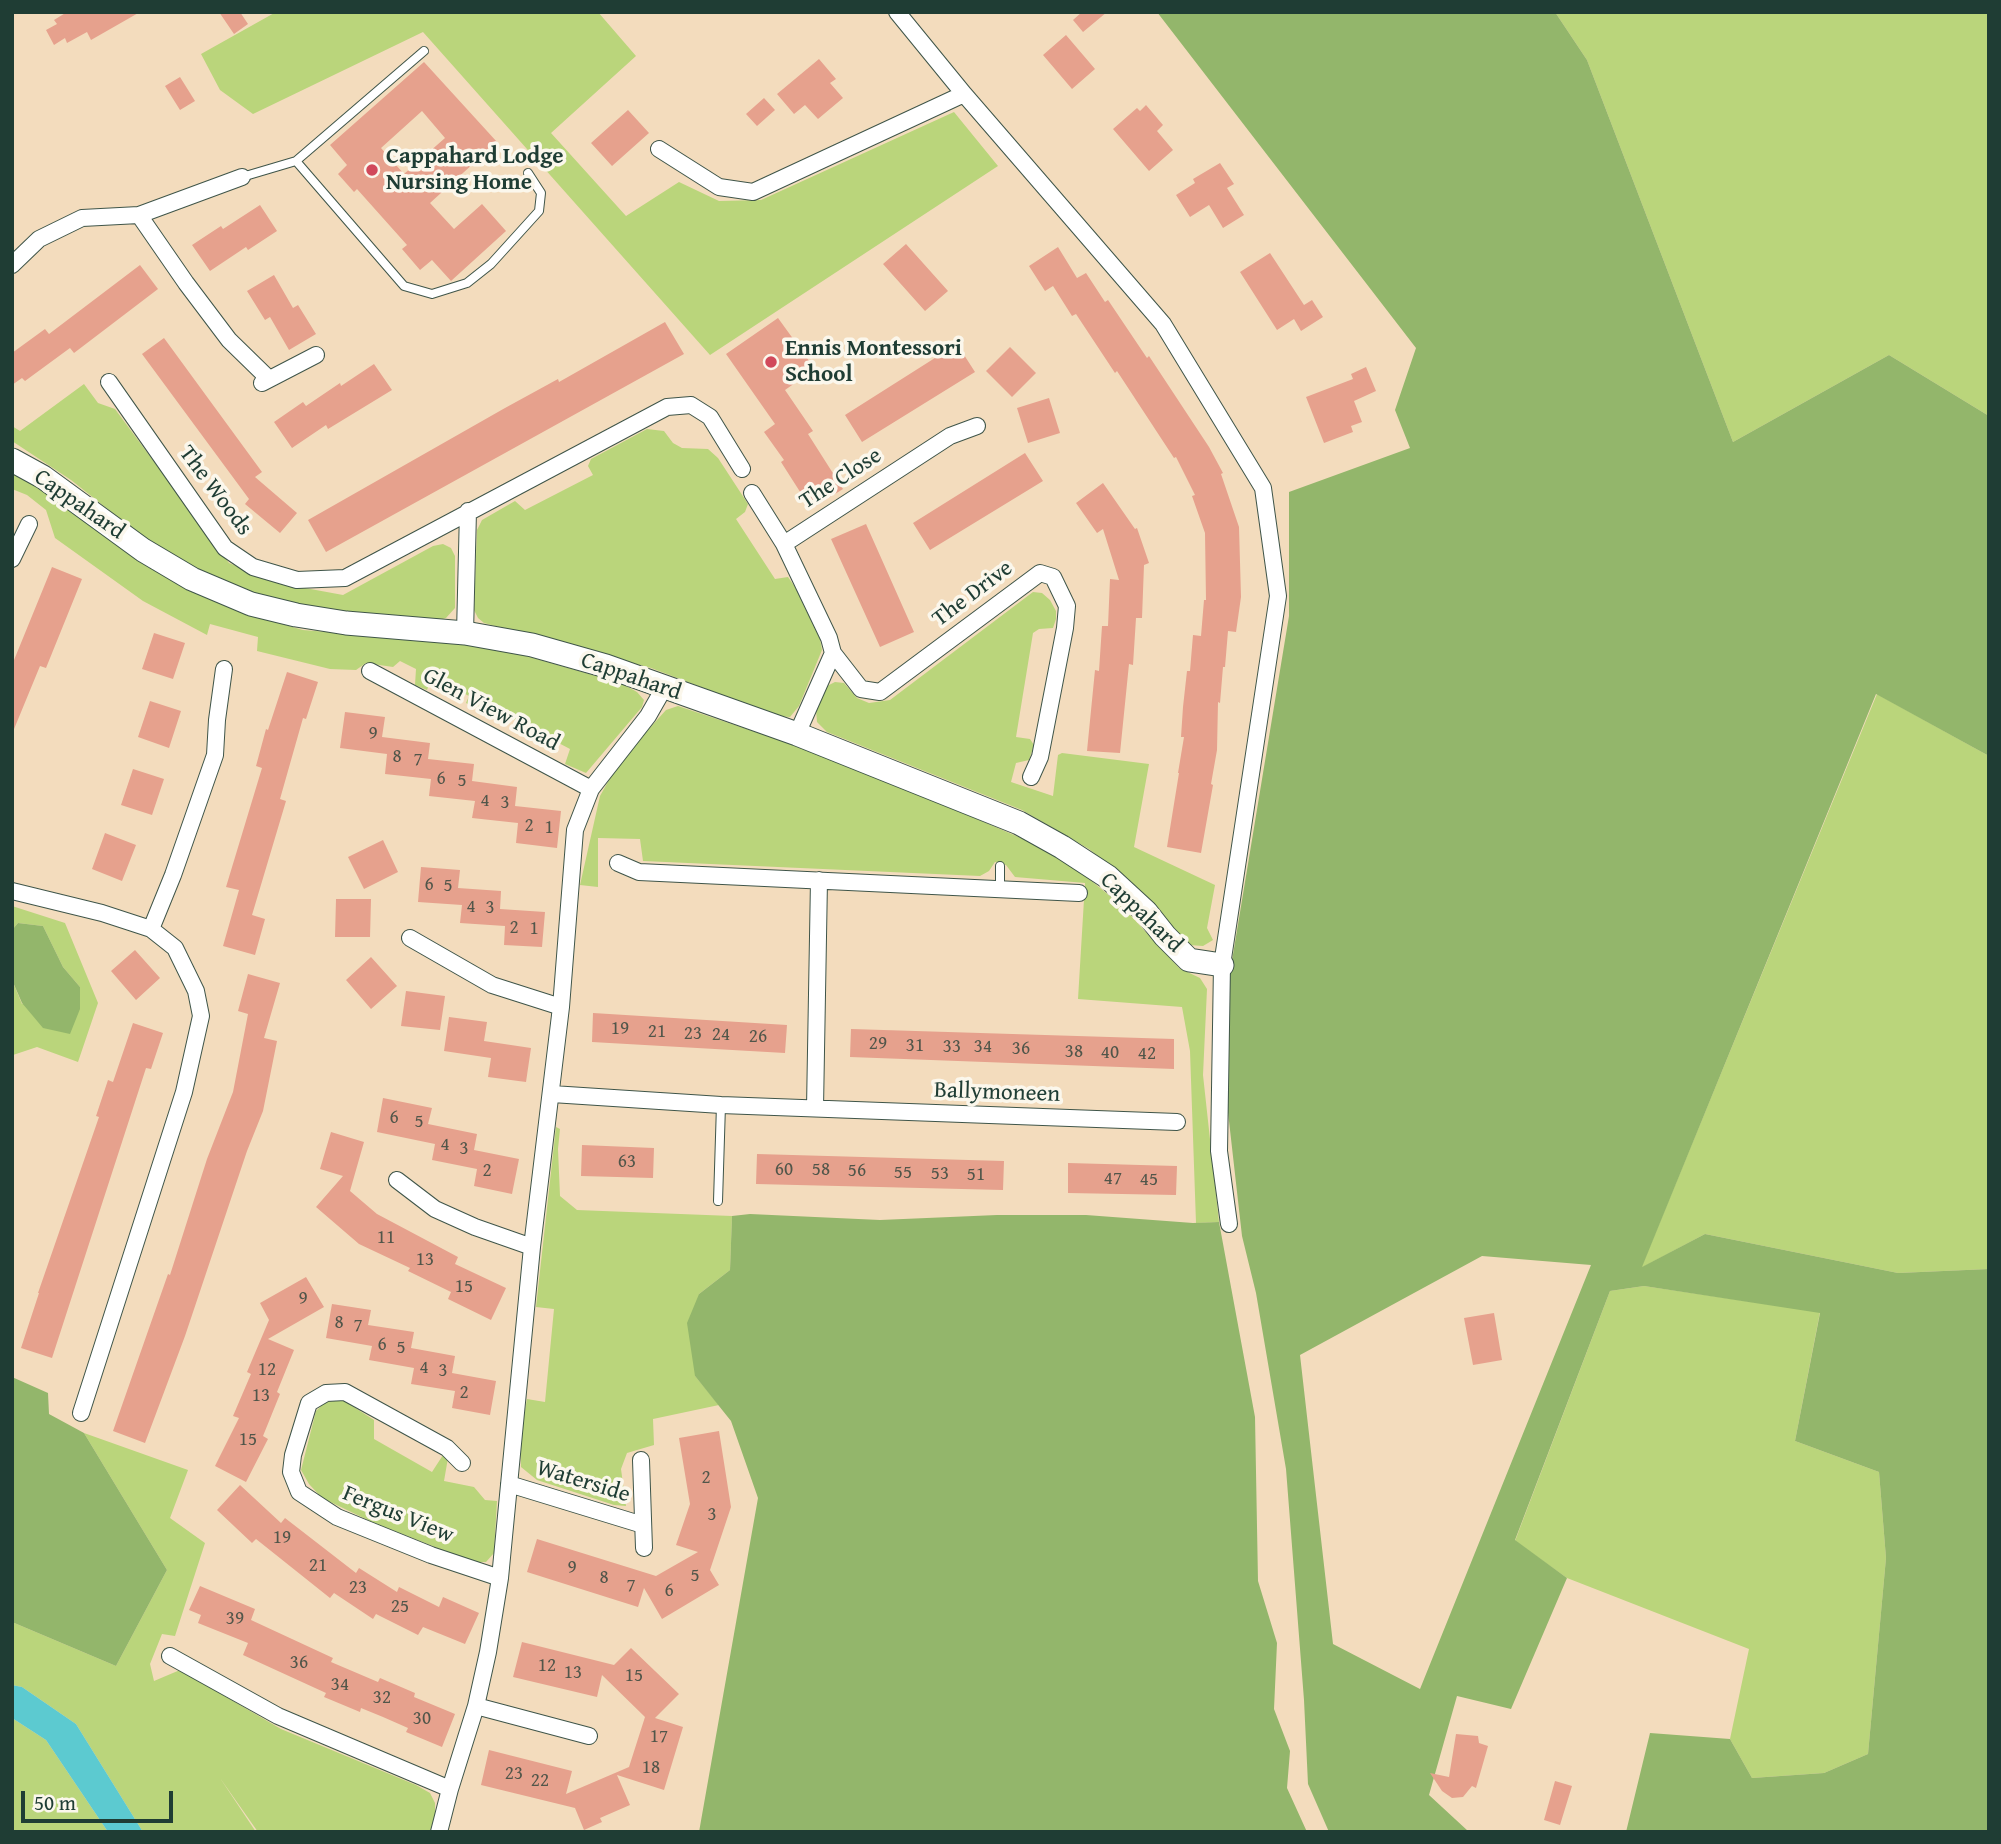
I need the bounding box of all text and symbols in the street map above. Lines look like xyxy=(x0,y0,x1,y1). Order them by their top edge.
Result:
place label: Cappahard Lodge Nursing Home xyxy=(386,143,564,197)
marker: Cappahard Lodge Nursing Home xyxy=(364,162,380,178)
place label: Ennis Montessori School xyxy=(785,335,962,389)
marker: Ennis Montessori School xyxy=(763,354,779,370)
street label: The Woods xyxy=(172,441,258,541)
street label: The Close xyxy=(795,442,887,516)
street label: Cappahard xyxy=(28,464,130,546)
street label: The Drive xyxy=(927,555,1019,633)
street label: Cappahard xyxy=(577,647,685,707)
street label: Glen View Road xyxy=(418,662,564,758)
house number: 9 xyxy=(368,723,378,745)
house number: 8 xyxy=(392,746,402,768)
house number: 7 xyxy=(413,749,423,771)
house number: 6 xyxy=(436,768,446,790)
house number: 5 xyxy=(457,770,467,792)
house number: 4 xyxy=(480,790,490,812)
house number: 3 xyxy=(500,792,510,814)
house number: 2 xyxy=(524,815,534,837)
house number: 1 xyxy=(544,817,554,839)
street label: Cappahard xyxy=(1094,867,1188,959)
house number: 6 xyxy=(424,874,434,896)
house number: 5 xyxy=(443,875,453,897)
house number: 4 xyxy=(466,896,476,918)
house number: 3 xyxy=(485,897,495,919)
house number: 2 xyxy=(509,917,519,939)
house number: 1 xyxy=(529,918,539,940)
house number: 19 xyxy=(611,1018,629,1040)
house number: 21 xyxy=(648,1021,666,1043)
house number: 23 xyxy=(684,1023,702,1045)
house number: 24 xyxy=(712,1024,730,1046)
house number: 26 xyxy=(749,1026,767,1048)
house number: 29 xyxy=(869,1033,887,1055)
house number: 31 xyxy=(906,1035,924,1057)
house number: 33 xyxy=(943,1036,961,1058)
house number: 34 xyxy=(974,1036,992,1058)
house number: 36 xyxy=(1012,1038,1030,1060)
house number: 38 xyxy=(1065,1041,1083,1063)
house number: 40 xyxy=(1101,1042,1119,1064)
house number: 42 xyxy=(1138,1043,1156,1065)
street label: Ballymoneen xyxy=(933,1077,1061,1109)
house number: 6 xyxy=(389,1107,399,1129)
house number: 5 xyxy=(414,1111,424,1133)
house number: 4 xyxy=(440,1134,450,1156)
house number: 3 xyxy=(459,1138,469,1160)
house number: 63 xyxy=(618,1151,636,1173)
house number: 60 xyxy=(775,1159,793,1181)
house number: 58 xyxy=(812,1159,830,1181)
house number: 2 xyxy=(482,1160,492,1182)
house number: 56 xyxy=(848,1160,866,1182)
house number: 55 xyxy=(894,1162,912,1184)
house number: 53 xyxy=(931,1163,949,1185)
house number: 51 xyxy=(967,1164,985,1186)
house number: 47 xyxy=(1104,1168,1122,1190)
house number: 45 xyxy=(1140,1169,1158,1191)
house number: 11 xyxy=(377,1227,395,1249)
house number: 13 xyxy=(416,1249,434,1271)
house number: 15 xyxy=(455,1276,473,1298)
house number: 9 xyxy=(298,1288,308,1310)
house number: 8 xyxy=(334,1312,344,1334)
house number: 7 xyxy=(353,1315,363,1337)
house number: 6 xyxy=(377,1334,387,1356)
house number: 5 xyxy=(396,1337,406,1359)
house number: 4 xyxy=(419,1357,429,1379)
house number: 12 xyxy=(258,1359,276,1381)
house number: 3 xyxy=(438,1360,448,1382)
house number: 2 xyxy=(459,1382,469,1404)
house number: 13 xyxy=(252,1385,270,1407)
house number: 15 xyxy=(239,1429,257,1451)
street label: Waterside xyxy=(533,1455,633,1509)
house number: 2 xyxy=(701,1467,711,1489)
street label: Fergus View xyxy=(338,1480,458,1550)
house number: 3 xyxy=(707,1504,717,1526)
house number: 19 xyxy=(273,1527,291,1549)
house number: 21 xyxy=(309,1555,327,1577)
house number: 9 xyxy=(567,1557,577,1579)
house number: 5 xyxy=(690,1565,700,1587)
house number: 8 xyxy=(599,1567,609,1589)
house number: 7 xyxy=(626,1575,636,1597)
house number: 23 xyxy=(349,1577,367,1599)
house number: 6 xyxy=(664,1580,674,1602)
house number: 25 xyxy=(391,1596,409,1618)
house number: 39 xyxy=(226,1608,244,1630)
house number: 36 xyxy=(290,1652,308,1674)
house number: 12 xyxy=(538,1655,556,1677)
house number: 13 xyxy=(564,1662,582,1684)
house number: 15 xyxy=(625,1665,643,1687)
house number: 34 xyxy=(331,1674,349,1696)
house number: 32 xyxy=(373,1687,391,1709)
house number: 30 xyxy=(413,1708,431,1730)
house number: 17 xyxy=(650,1726,668,1748)
house number: 18 xyxy=(642,1757,660,1779)
house number: 23 xyxy=(505,1763,523,1785)
house number: 22 xyxy=(531,1770,549,1792)
scale bar xyxy=(24,1778,177,1822)
text: 50 m xyxy=(34,1787,76,1818)

